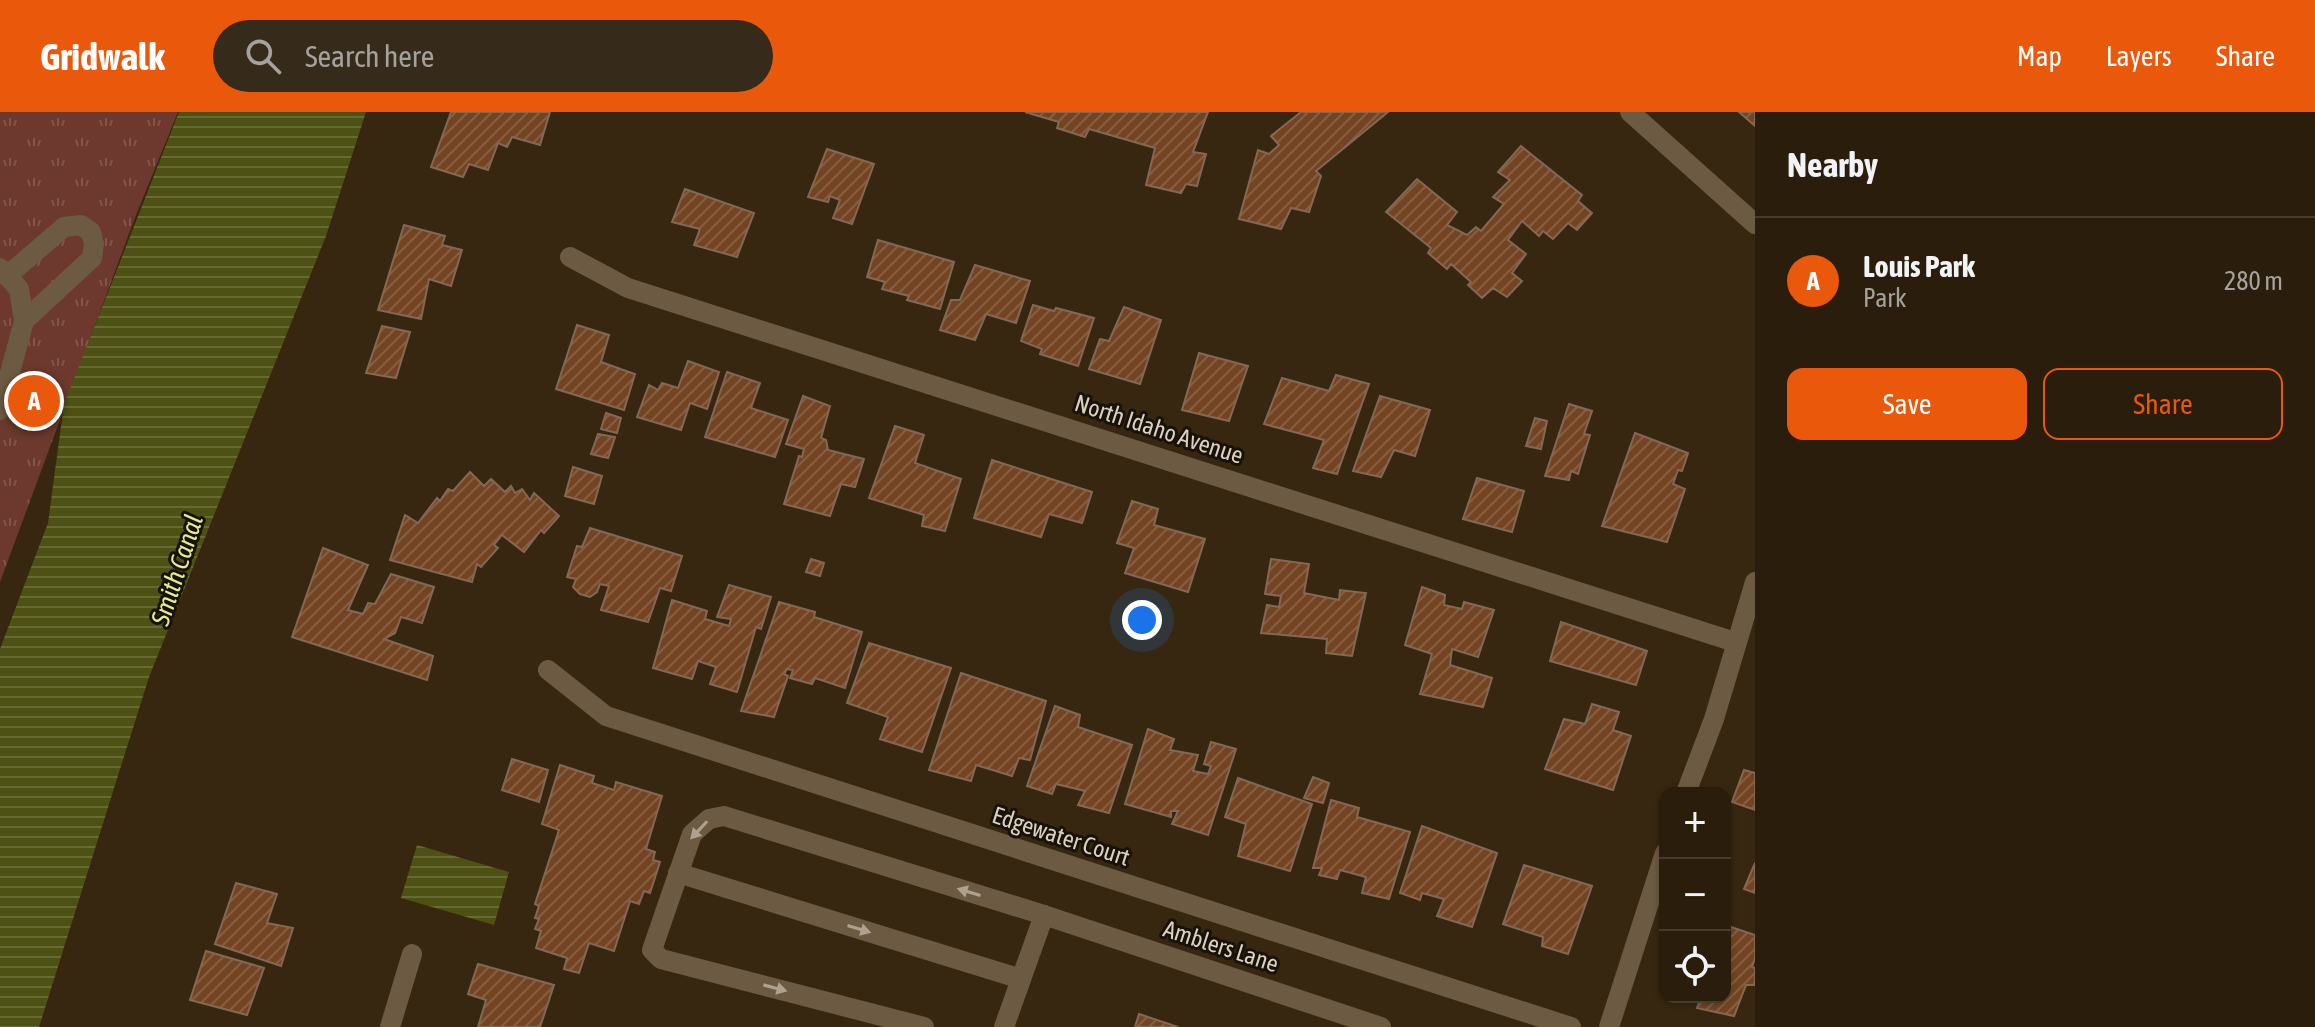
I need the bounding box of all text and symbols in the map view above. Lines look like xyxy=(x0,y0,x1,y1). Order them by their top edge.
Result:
search box xyxy=(213,20,773,92)
icon: search xyxy=(241,34,285,78)
text: Gridwalk xyxy=(40,35,165,78)
text: Search here xyxy=(305,39,434,73)
text: Map xyxy=(2017,40,2062,72)
text: Layers xyxy=(2106,40,2172,72)
text: Share xyxy=(2216,40,2275,72)
text: Nearby xyxy=(1787,145,1878,184)
text: Louis Park xyxy=(1863,249,1975,283)
text: A xyxy=(1807,266,1819,296)
text: 280 m xyxy=(2224,266,2283,296)
text: Park xyxy=(1863,283,1906,313)
button: Save xyxy=(1787,368,2027,440)
button: Share xyxy=(2043,368,2283,440)
pin: A xyxy=(8,371,60,431)
street label: North Idaho Avenue xyxy=(1071,389,1247,469)
water label: Smith Canal xyxy=(145,511,209,630)
your location xyxy=(1122,600,1162,640)
map controls xyxy=(1659,787,1731,1003)
button: + xyxy=(1659,787,1731,859)
street label: Edgewater Court xyxy=(989,801,1133,871)
one-way arrow xyxy=(690,820,708,839)
button: − xyxy=(1659,859,1731,931)
one-way arrow xyxy=(957,885,981,898)
street label: Amblers Lane xyxy=(1160,915,1282,977)
one-way arrow xyxy=(848,923,872,936)
button: locate xyxy=(1659,931,1731,1003)
one-way arrow xyxy=(762,983,787,995)

